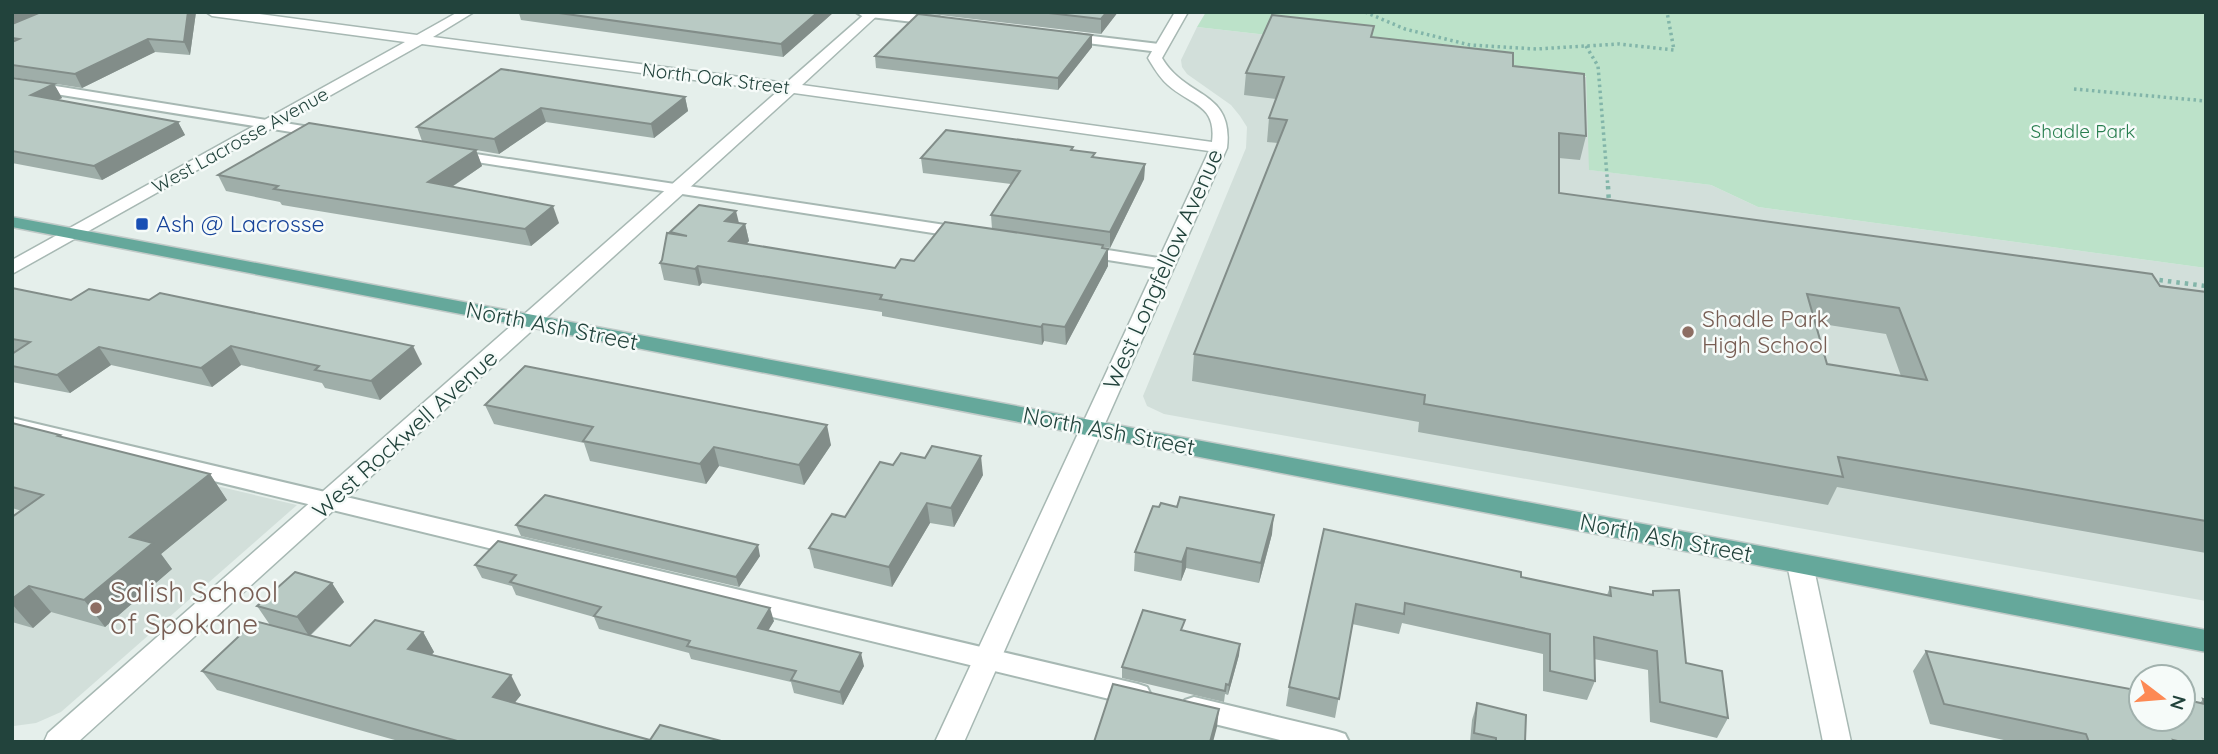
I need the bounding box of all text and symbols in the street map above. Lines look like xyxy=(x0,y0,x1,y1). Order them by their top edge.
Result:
street label: North Oak Street xyxy=(641,57,791,99)
street label: West Lacrosse Avenue xyxy=(148,82,332,198)
park label: Shadle Park xyxy=(2031,119,2135,143)
street label: West Longfellow Avenue xyxy=(1096,144,1229,394)
place label: Ash @ Lacrosse xyxy=(156,209,325,238)
marker: Ash @ Lacrosse xyxy=(134,216,150,232)
street label: North Ash Street xyxy=(464,295,641,356)
place label: Shadle Park High School xyxy=(1702,304,1829,359)
marker: Shadle Park High School xyxy=(1680,324,1696,340)
street label: West Rockwell Avenue xyxy=(306,343,503,524)
street label: North Ash Street xyxy=(1021,400,1198,461)
street label: North Ash Street xyxy=(1578,507,1755,568)
place label: Salish School of Spokane xyxy=(110,574,278,641)
marker: Salish School of Spokane xyxy=(88,600,104,616)
north arrow xyxy=(2127,663,2197,733)
text: N xyxy=(2165,693,2192,713)

